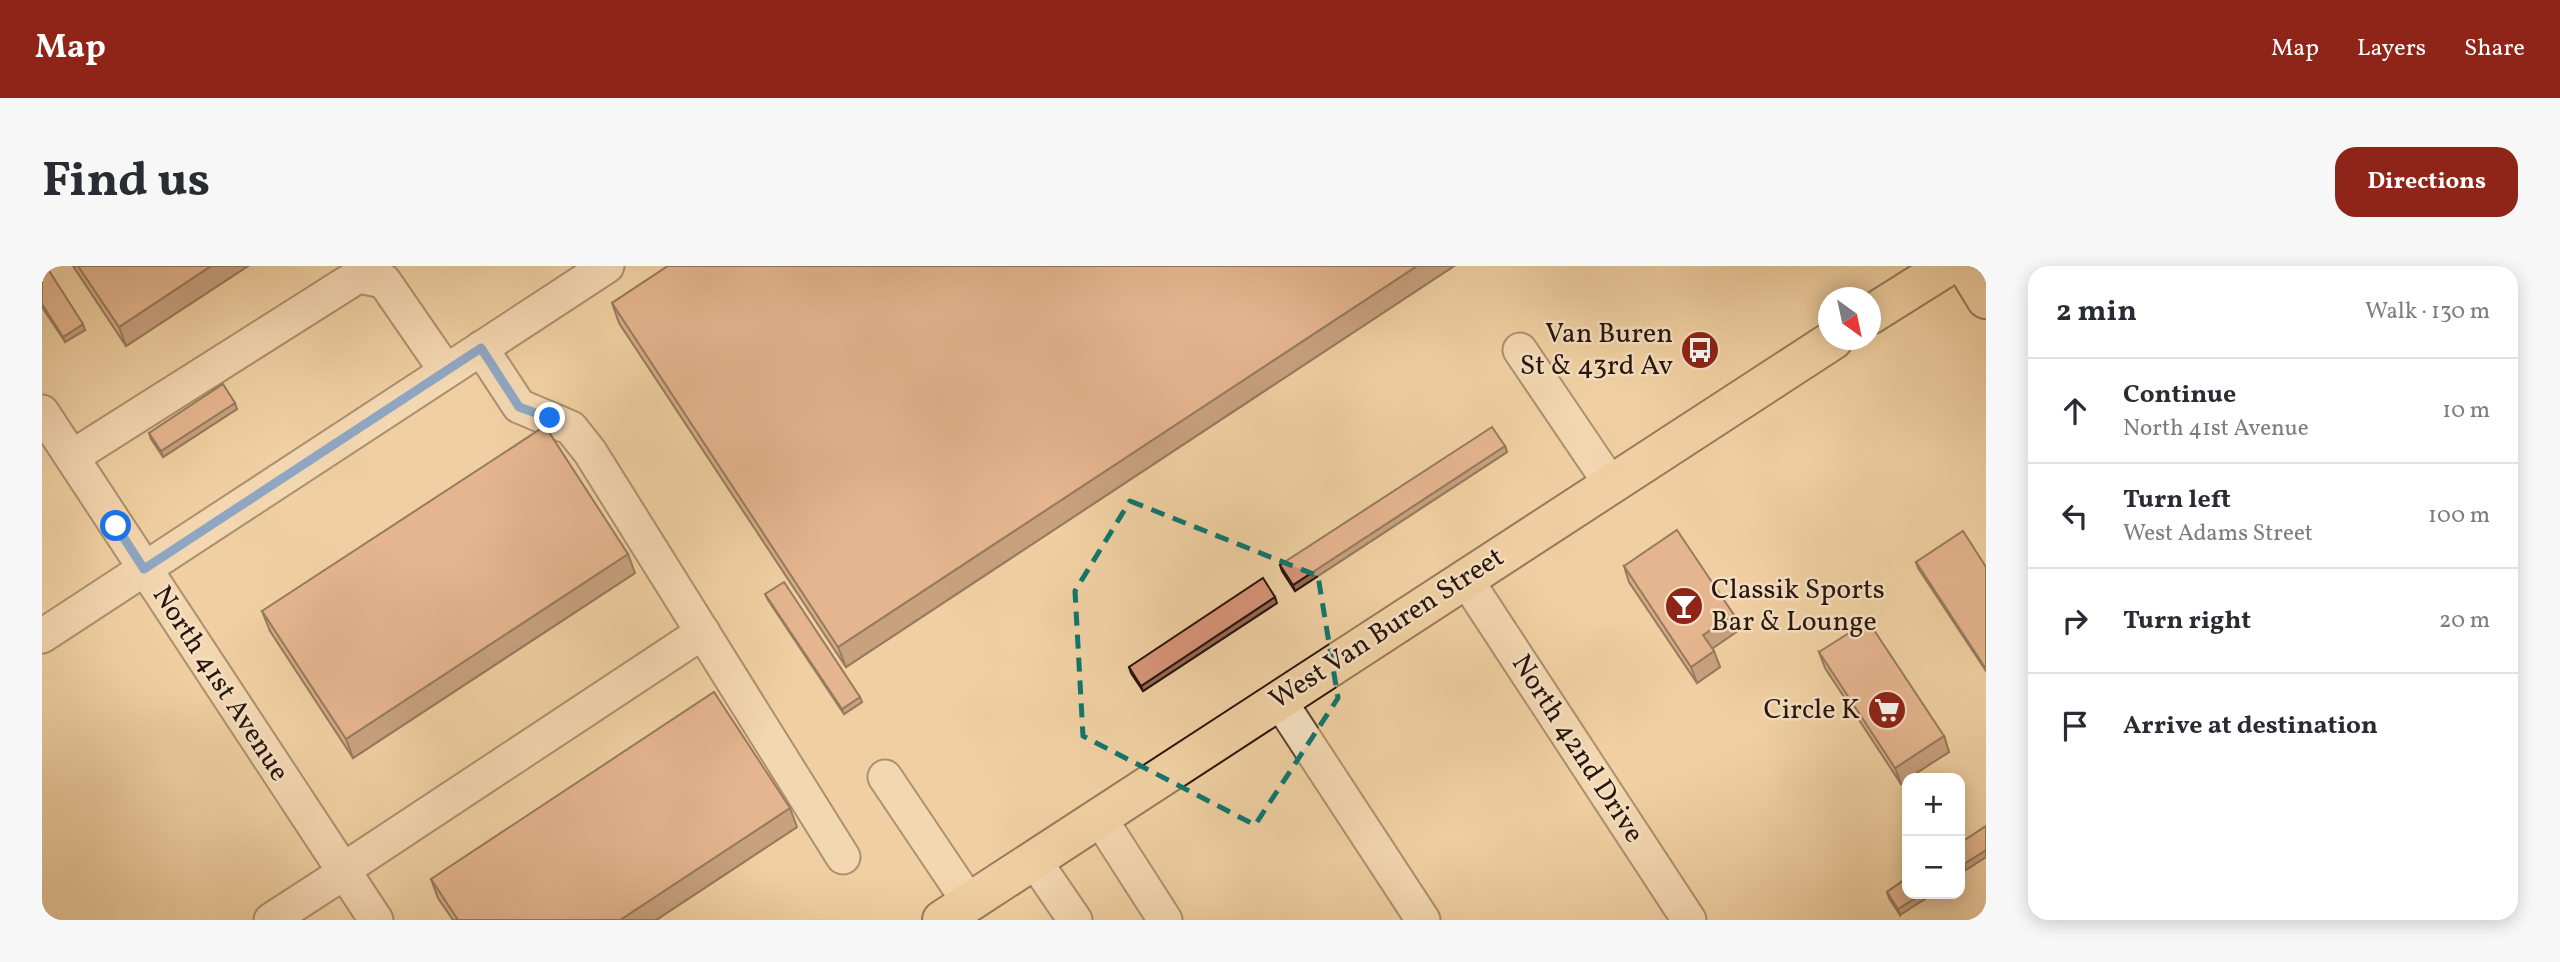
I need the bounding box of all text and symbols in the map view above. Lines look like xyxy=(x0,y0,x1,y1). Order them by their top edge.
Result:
text: Map xyxy=(35,26,106,72)
text: Map xyxy=(2271,32,2319,66)
text: Layers xyxy=(2357,32,2426,66)
text: Share xyxy=(2464,32,2525,66)
button: Directions xyxy=(2335,147,2518,217)
text: Find us xyxy=(42,148,210,217)
north arrow xyxy=(1818,287,1881,350)
text: 2 min xyxy=(2056,291,2137,333)
text: Walk · 130 m xyxy=(2365,296,2490,328)
place label: Van Buren St & 43rd Av xyxy=(1520,315,1673,386)
bus stop icon: Van Buren St & 43rd Av xyxy=(1679,329,1721,371)
text: Continue xyxy=(2123,377,2236,413)
icon: ahead xyxy=(2056,392,2094,430)
text: 10 m xyxy=(2442,395,2490,427)
route end xyxy=(534,402,565,433)
text: North 41st Avenue xyxy=(2123,413,2309,445)
text: Turn left xyxy=(2123,482,2231,518)
icon: left xyxy=(2056,497,2094,535)
text: 100 m xyxy=(2428,500,2490,532)
route start xyxy=(100,510,131,541)
text: West Adams Street xyxy=(2123,518,2313,550)
street label: West Van Buren Street xyxy=(1262,538,1512,720)
place label: Classik Sports Bar & Lounge xyxy=(1711,571,1885,642)
street label: North 41st Avenue xyxy=(142,579,298,789)
bar icon: Classik Sports Bar & Lounge xyxy=(1663,585,1705,627)
icon: right xyxy=(2056,602,2094,640)
text: Turn right xyxy=(2123,603,2251,639)
text: 20 m xyxy=(2439,605,2490,637)
street label: North 42nd Drive xyxy=(1501,647,1653,851)
supermarket icon: Circle K xyxy=(1866,689,1908,731)
place label: Circle K xyxy=(1764,691,1860,730)
icon: arrive xyxy=(2056,707,2094,745)
text: Arrive at destination xyxy=(2123,708,2378,744)
map controls xyxy=(1902,773,1965,899)
button: + xyxy=(1902,773,1965,836)
button: − xyxy=(1902,836,1965,899)

